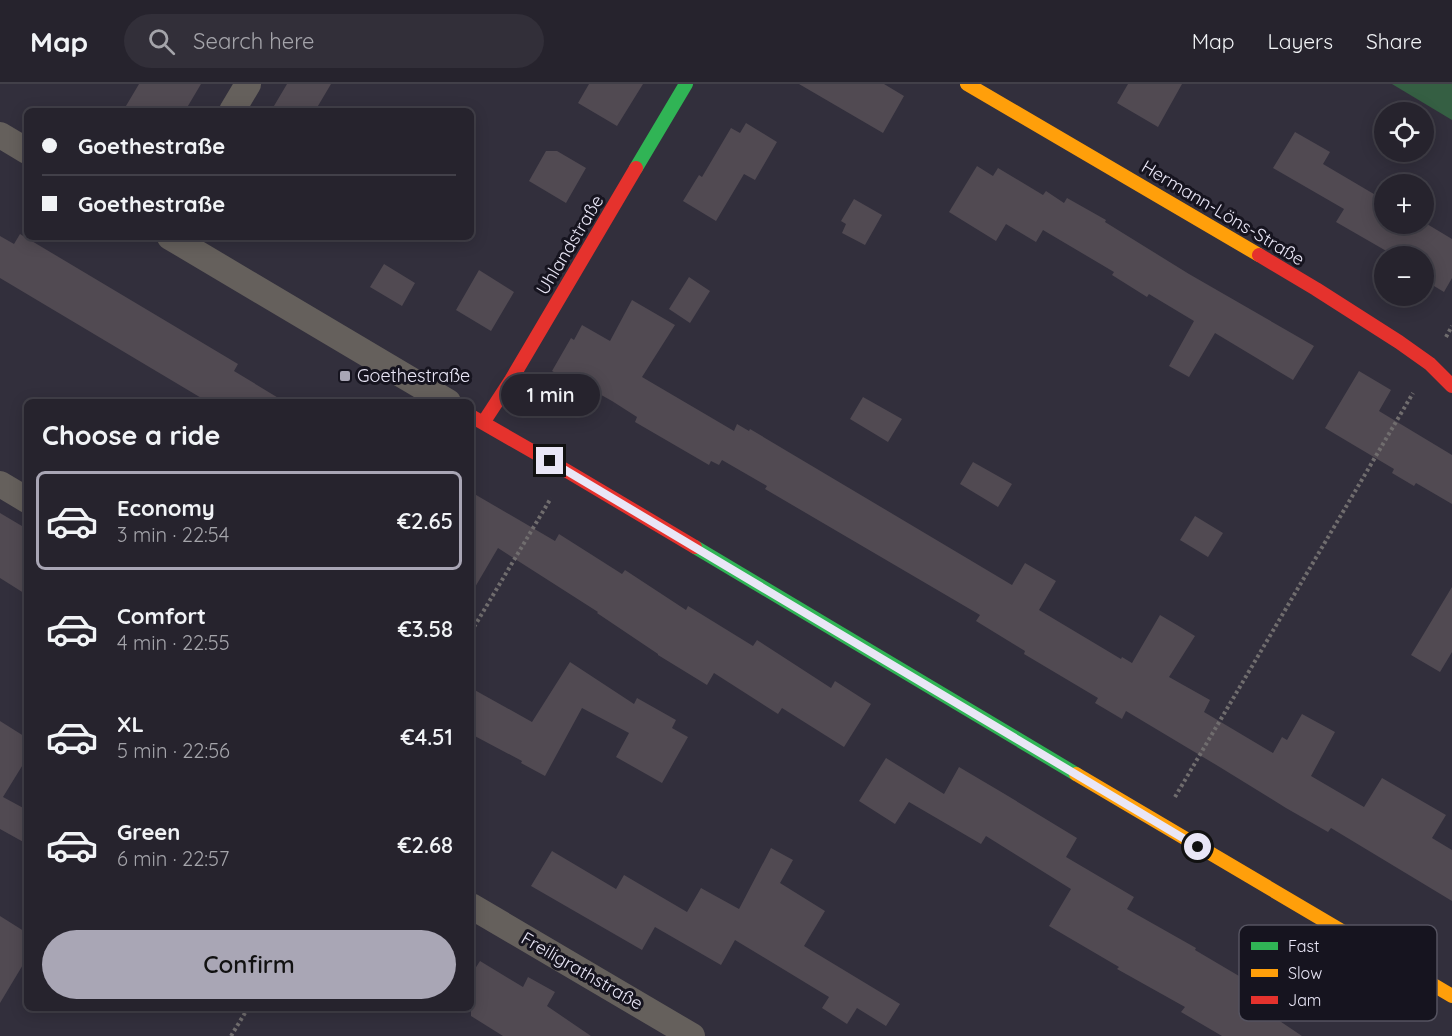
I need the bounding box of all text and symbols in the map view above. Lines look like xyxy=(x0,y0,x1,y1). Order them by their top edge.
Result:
search box xyxy=(124,14,544,68)
text: Map xyxy=(30,24,88,59)
icon: search xyxy=(145,25,178,58)
text: Search here xyxy=(193,27,315,55)
text: Map xyxy=(1192,28,1235,54)
text: Layers xyxy=(1268,28,1333,54)
text: Share xyxy=(1366,28,1422,54)
map controls xyxy=(1374,102,1434,306)
button: locate xyxy=(1374,102,1434,162)
text: Goethestraße xyxy=(78,132,225,160)
street label: Hermann-Löns-Straße xyxy=(1137,155,1309,270)
button: + xyxy=(1374,174,1434,234)
text: Goethestraße xyxy=(78,190,225,218)
street label: Uhlandstraße xyxy=(531,191,608,299)
button: − xyxy=(1374,246,1434,306)
place label: Goethestraße xyxy=(357,364,470,387)
marker: Goethestraße xyxy=(338,369,352,383)
callout: 1 min xyxy=(500,374,600,416)
text: 1 min xyxy=(527,382,574,407)
text: Choose a ride xyxy=(42,418,220,452)
route end xyxy=(536,447,563,474)
icon: car xyxy=(45,494,99,548)
text: Economy xyxy=(117,494,215,522)
text: €2.65 xyxy=(397,507,453,535)
text: 3 min · 22:54 xyxy=(117,522,229,547)
icon: car xyxy=(45,602,99,656)
text: Comfort xyxy=(117,602,206,630)
text: €3.58 xyxy=(398,615,453,643)
text: 4 min · 22:55 xyxy=(117,630,230,655)
icon: car xyxy=(45,710,99,764)
text: XL xyxy=(117,710,144,738)
text: €4.51 xyxy=(401,723,453,751)
text: 5 min · 22:56 xyxy=(117,738,230,763)
icon: car xyxy=(45,818,99,872)
text: Green xyxy=(117,818,180,846)
text: €2.68 xyxy=(397,831,453,859)
route start xyxy=(1184,833,1211,860)
text: 6 min · 22:57 xyxy=(117,846,229,871)
legend xyxy=(1239,925,1437,1021)
street label: Freiligrathstraße xyxy=(517,926,647,1015)
button: Confirm xyxy=(42,930,456,999)
text: Fast xyxy=(1288,936,1319,956)
text: Slow xyxy=(1288,963,1322,983)
text: Jam xyxy=(1288,990,1321,1010)

